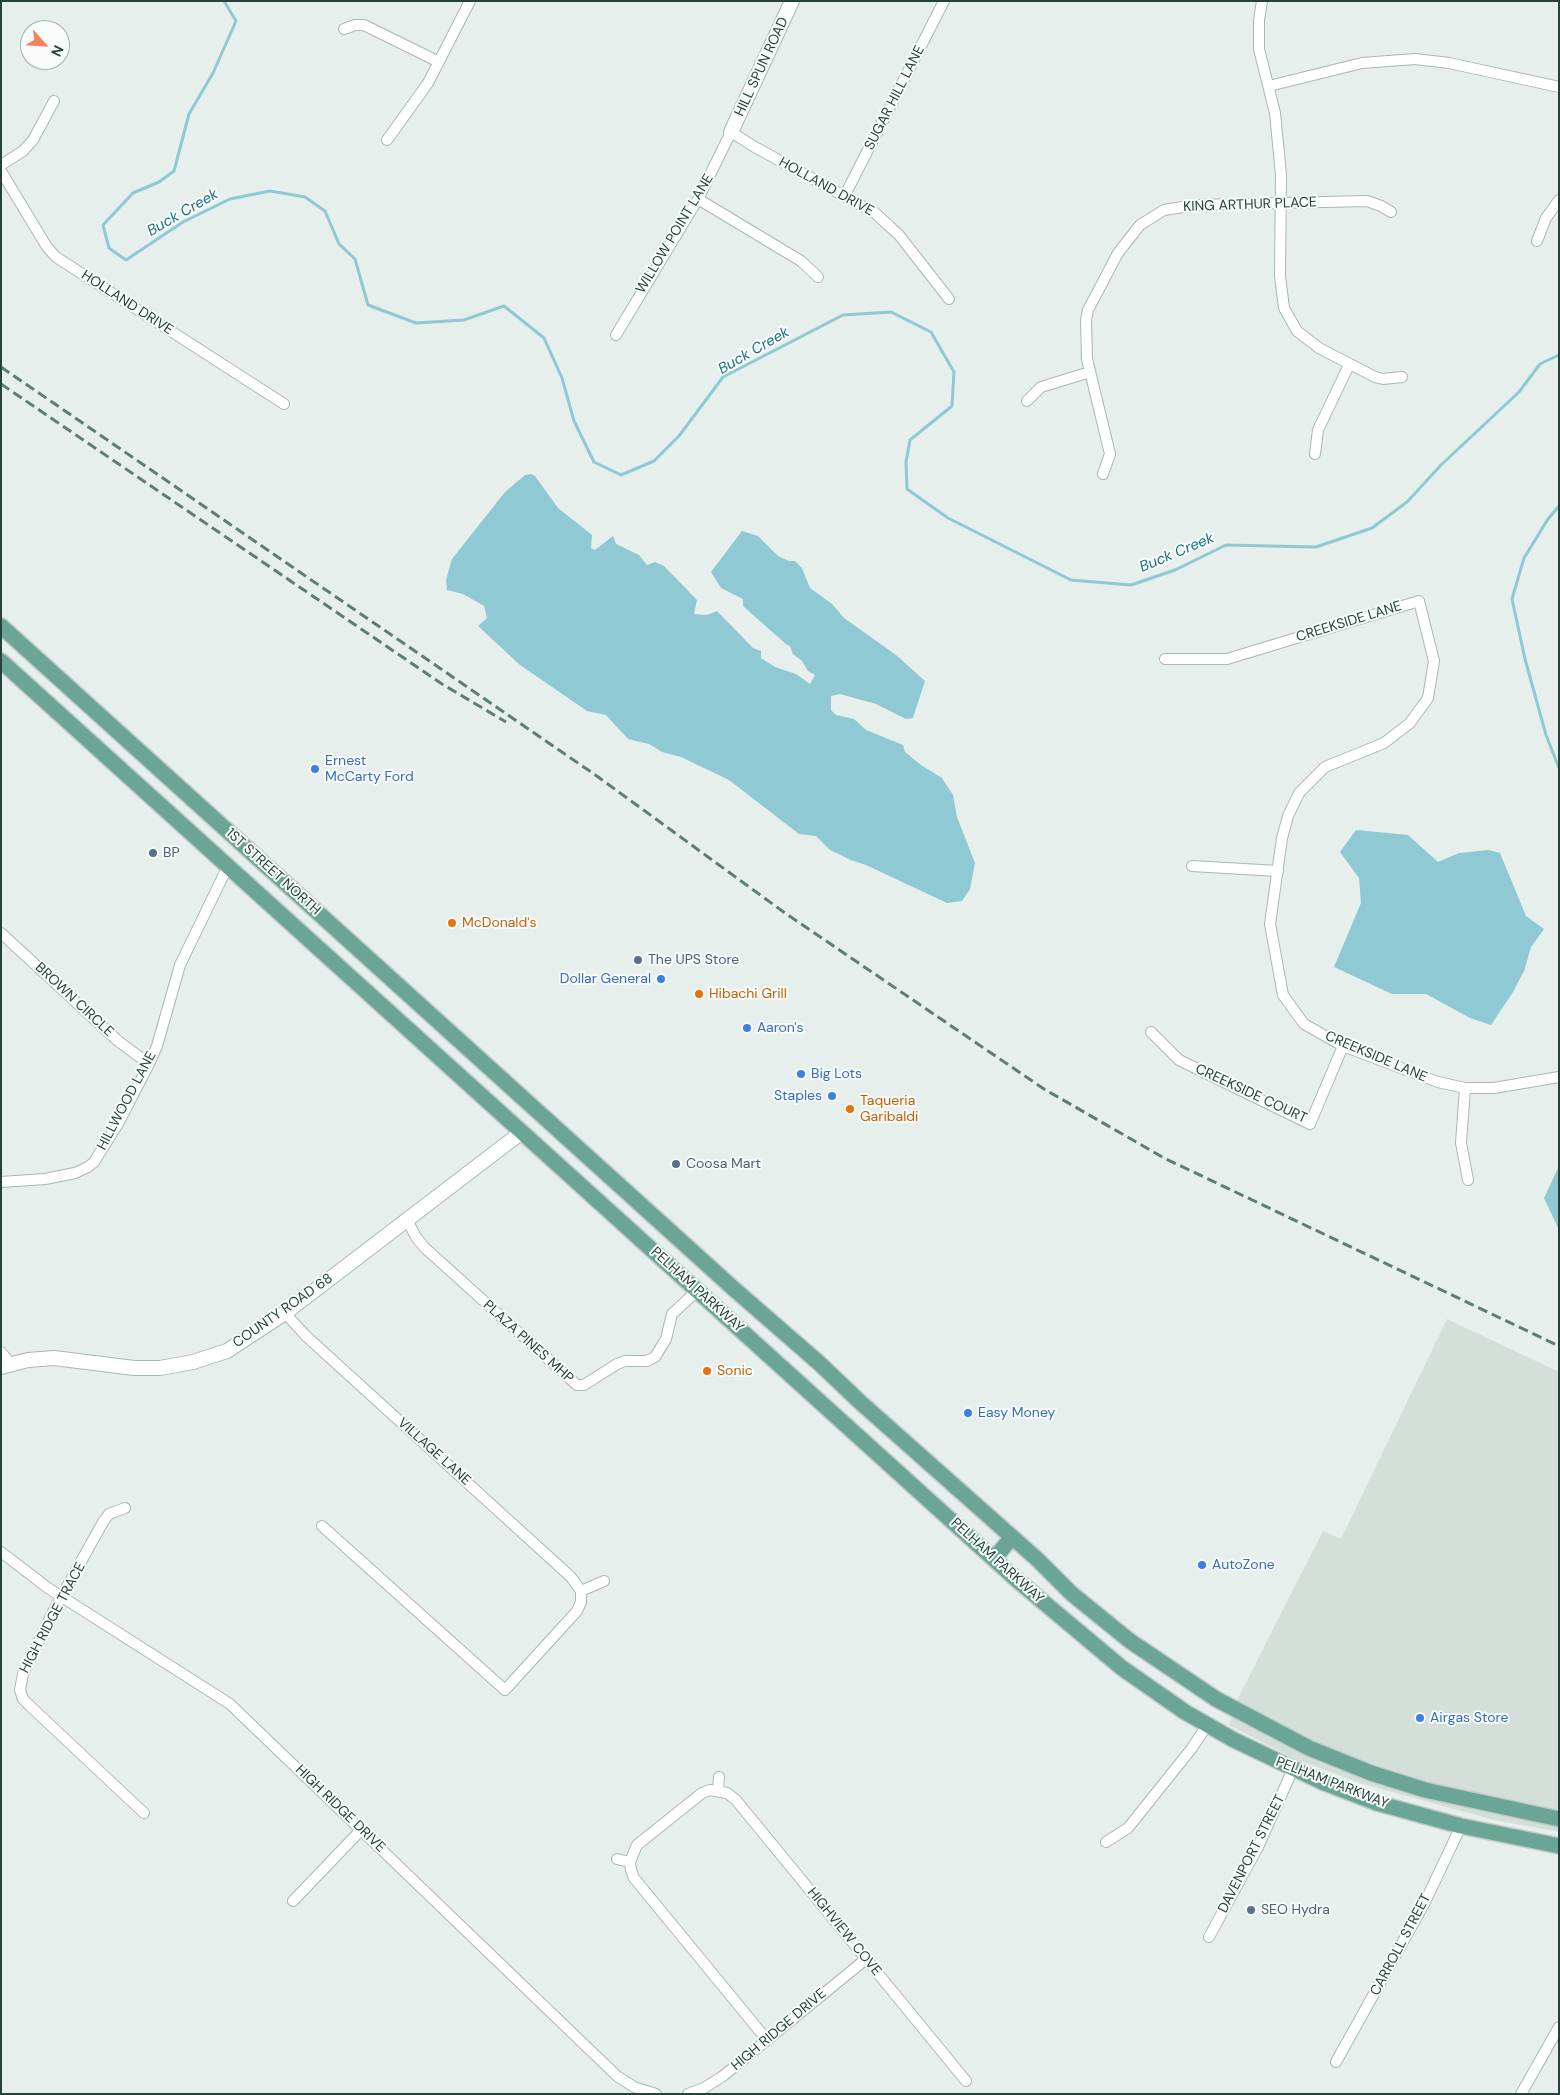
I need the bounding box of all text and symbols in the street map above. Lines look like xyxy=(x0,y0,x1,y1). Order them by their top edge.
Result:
street label: HILL SPUN ROAD xyxy=(732,15,792,119)
north arrow xyxy=(20,20,70,70)
text: N xyxy=(47,43,68,60)
street label: SUGAR HILL LANE xyxy=(861,43,929,153)
street label: HOLLAND DRIVE xyxy=(776,154,876,220)
street label: WILLOW POINT LANE xyxy=(633,171,717,297)
water label: Buck Creek xyxy=(144,185,222,241)
street label: KING ARTHUR PLACE xyxy=(1183,194,1317,216)
street label: HOLLAND DRIVE xyxy=(78,267,176,339)
water label: Buck Creek xyxy=(715,323,793,379)
water label: Buck Creek xyxy=(1137,529,1217,577)
street label: CREEKSIDE LANE xyxy=(1294,598,1404,646)
place label: Ernest McCarty Ford xyxy=(325,753,414,786)
marker: Ernest McCarty Ford xyxy=(309,763,321,775)
street label: 1ST STREET NORTH xyxy=(222,825,324,919)
place label: BP xyxy=(163,845,180,861)
marker: BP xyxy=(147,847,159,859)
place label: McDonald's xyxy=(462,915,537,931)
marker: McDonald's xyxy=(446,917,458,929)
place label: The UPS Store xyxy=(648,952,739,968)
marker: The UPS Store xyxy=(632,954,644,966)
street label: BROWN CIRCLE xyxy=(31,959,117,1041)
place label: Dollar General xyxy=(560,971,651,987)
marker: Dollar General xyxy=(655,973,667,985)
place label: Hibachi Grill xyxy=(709,986,787,1002)
marker: Hibachi Grill xyxy=(693,988,705,1000)
place label: Aaron's xyxy=(757,1020,803,1036)
marker: Aaron's xyxy=(741,1022,753,1034)
street label: CREEKSIDE LANE xyxy=(1322,1028,1430,1086)
street label: HILLWOOD LANE xyxy=(94,1049,160,1153)
street label: CREEKSIDE COURT xyxy=(1193,1061,1309,1127)
place label: Big Lots xyxy=(811,1066,862,1082)
marker: Big Lots xyxy=(795,1068,807,1080)
place label: Staples xyxy=(774,1088,822,1104)
marker: Staples xyxy=(826,1090,838,1102)
place label: Taqueria Garibaldi xyxy=(860,1093,918,1126)
marker: Taqueria Garibaldi xyxy=(844,1103,856,1115)
place label: Coosa Mart xyxy=(686,1156,761,1172)
marker: Coosa Mart xyxy=(670,1158,682,1170)
street label: PELHAM PARKWAY xyxy=(647,1244,747,1336)
street label: COUNTY ROAD 68 xyxy=(230,1270,336,1352)
street label: PLAZA PINES MHP xyxy=(479,1297,577,1387)
place label: Sonic xyxy=(717,1363,753,1379)
marker: Sonic xyxy=(701,1365,713,1377)
place label: Easy Money xyxy=(978,1405,1055,1421)
marker: Easy Money xyxy=(962,1407,974,1419)
street label: VILLAGE LANE xyxy=(394,1415,474,1489)
street label: PELHAM PARKWAY xyxy=(947,1515,1047,1607)
place label: AutoZone xyxy=(1212,1557,1275,1573)
marker: AutoZone xyxy=(1196,1559,1208,1571)
street label: HIGH RIDGE TRACE xyxy=(17,1560,89,1676)
place label: Airgas Store xyxy=(1430,1710,1508,1726)
marker: Airgas Store xyxy=(1414,1712,1426,1724)
street label: PELHAM PARKWAY xyxy=(1273,1754,1391,1812)
street label: HIGH RIDGE DRIVE xyxy=(291,1762,389,1856)
street label: DAVENPORT STREET xyxy=(1215,1792,1289,1916)
street label: HIGHVIEW COVE xyxy=(803,1885,885,1979)
street label: CARROLL STREET xyxy=(1367,1891,1435,1999)
place label: SEO Hydra xyxy=(1261,1902,1330,1918)
marker: SEO Hydra xyxy=(1245,1904,1257,1916)
street label: HIGH RIDGE DRIVE xyxy=(728,1985,830,2075)

